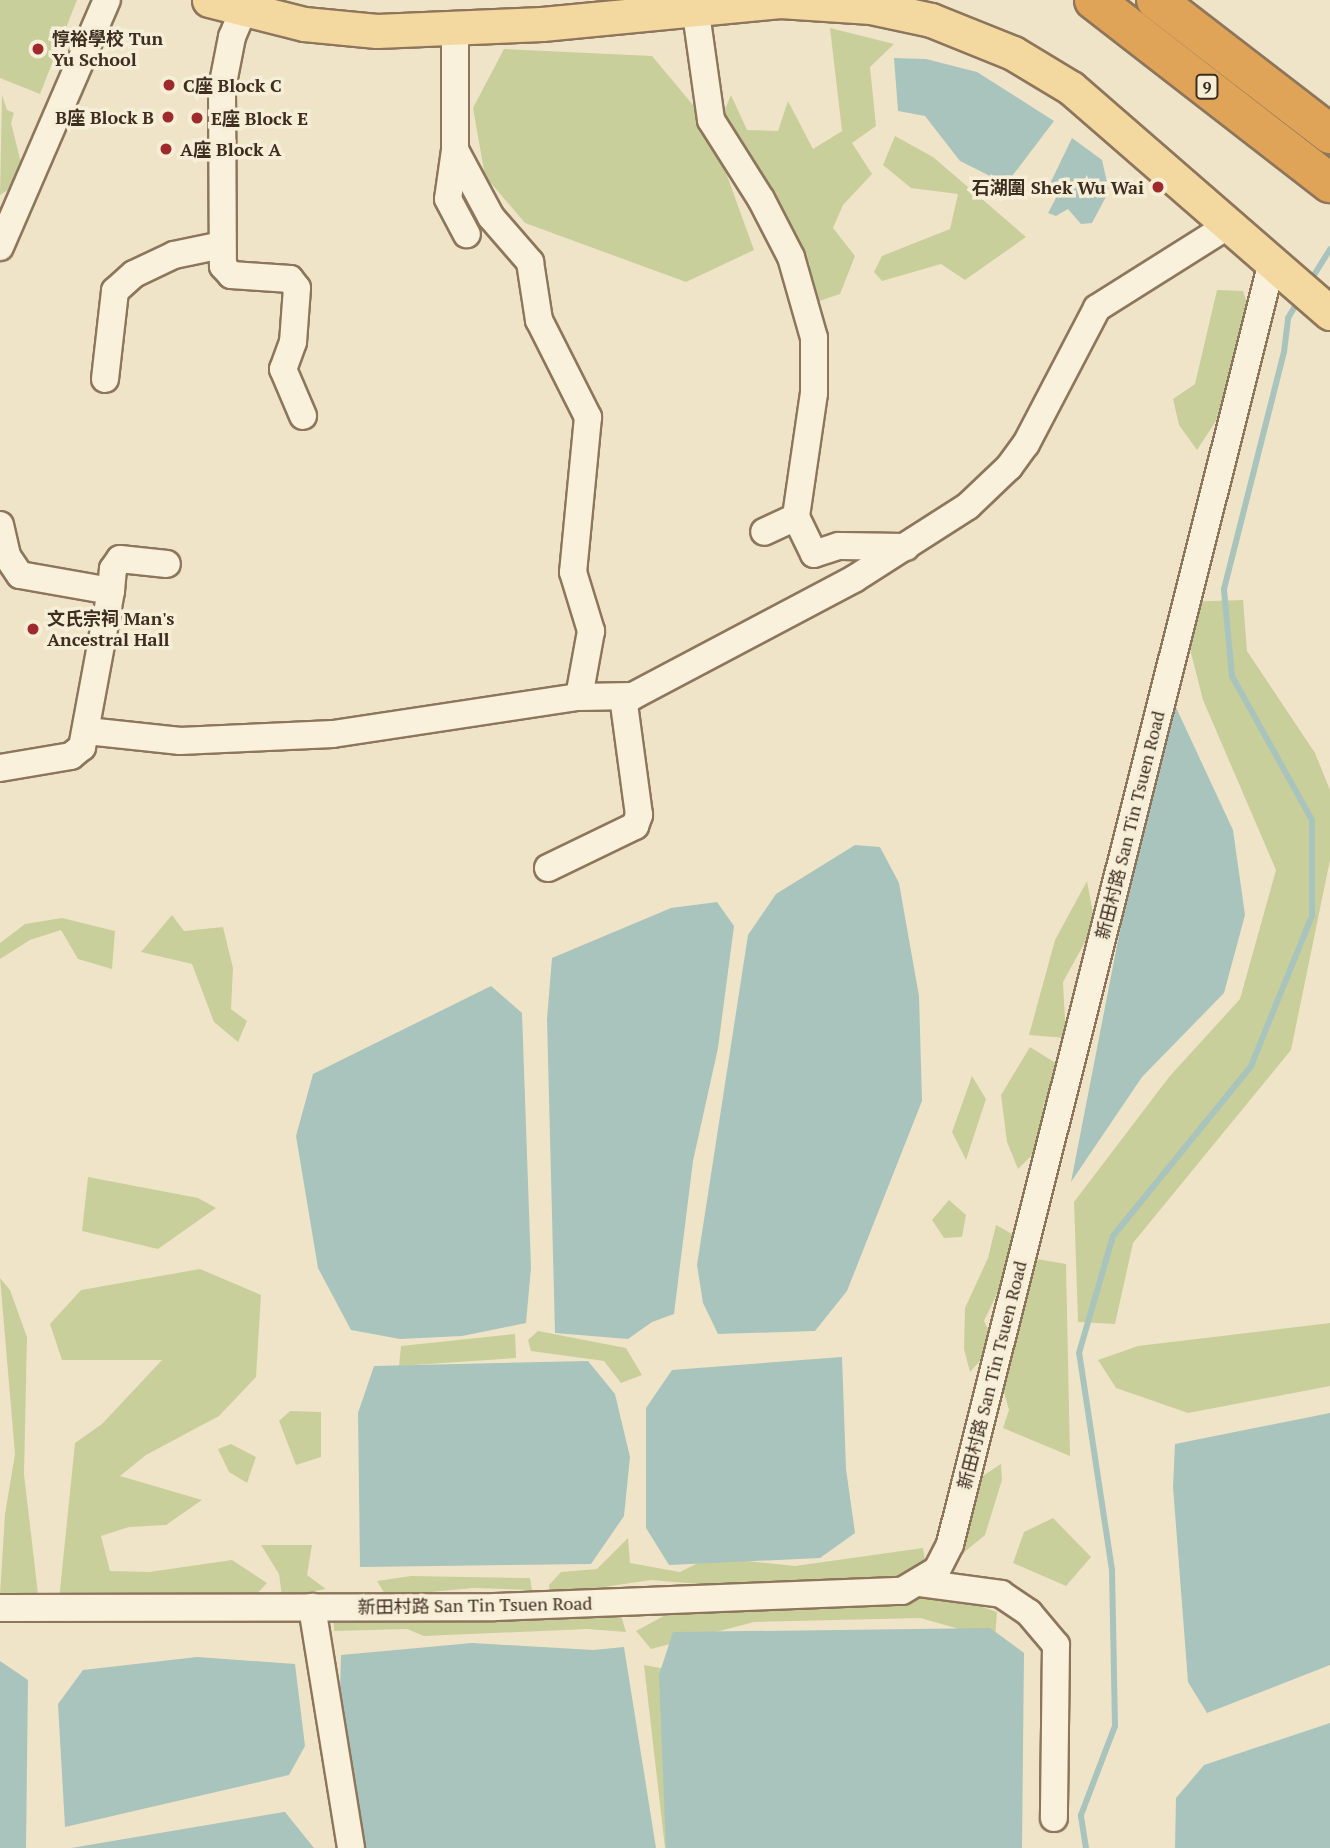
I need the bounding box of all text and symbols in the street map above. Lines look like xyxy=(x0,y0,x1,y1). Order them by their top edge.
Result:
place label: 惇裕學校 Tun Yu School xyxy=(52,28,163,70)
marker: 惇裕學校 Tun Yu School xyxy=(30,41,46,57)
place label: C座 Block C xyxy=(183,74,282,96)
road number: 9 xyxy=(1195,74,1219,100)
marker: C座 Block C xyxy=(161,77,177,93)
place label: B座 Block B xyxy=(55,106,154,128)
place label: E座 Block E xyxy=(211,107,308,129)
marker: B座 Block B xyxy=(160,109,176,125)
marker: E座 Block E xyxy=(189,110,205,126)
place label: A座 Block A xyxy=(180,138,282,160)
marker: A座 Block A xyxy=(158,141,174,157)
place label: 石湖圍 Shek Wu Wai xyxy=(972,176,1144,198)
marker: 石湖圍 Shek Wu Wai xyxy=(1150,179,1166,195)
place label: 文氏宗祠 Man's Ancestral Hall xyxy=(47,608,174,650)
marker: 文氏宗祠 Man's Ancestral Hall xyxy=(25,621,41,637)
street label: 新田村路 San Tin Tsuen Road xyxy=(1091,708,1169,942)
street label: 新田村路 San Tin Tsuen Road xyxy=(953,1258,1031,1492)
street label: 新田村路 San Tin Tsuen Road xyxy=(357,1592,593,1618)

